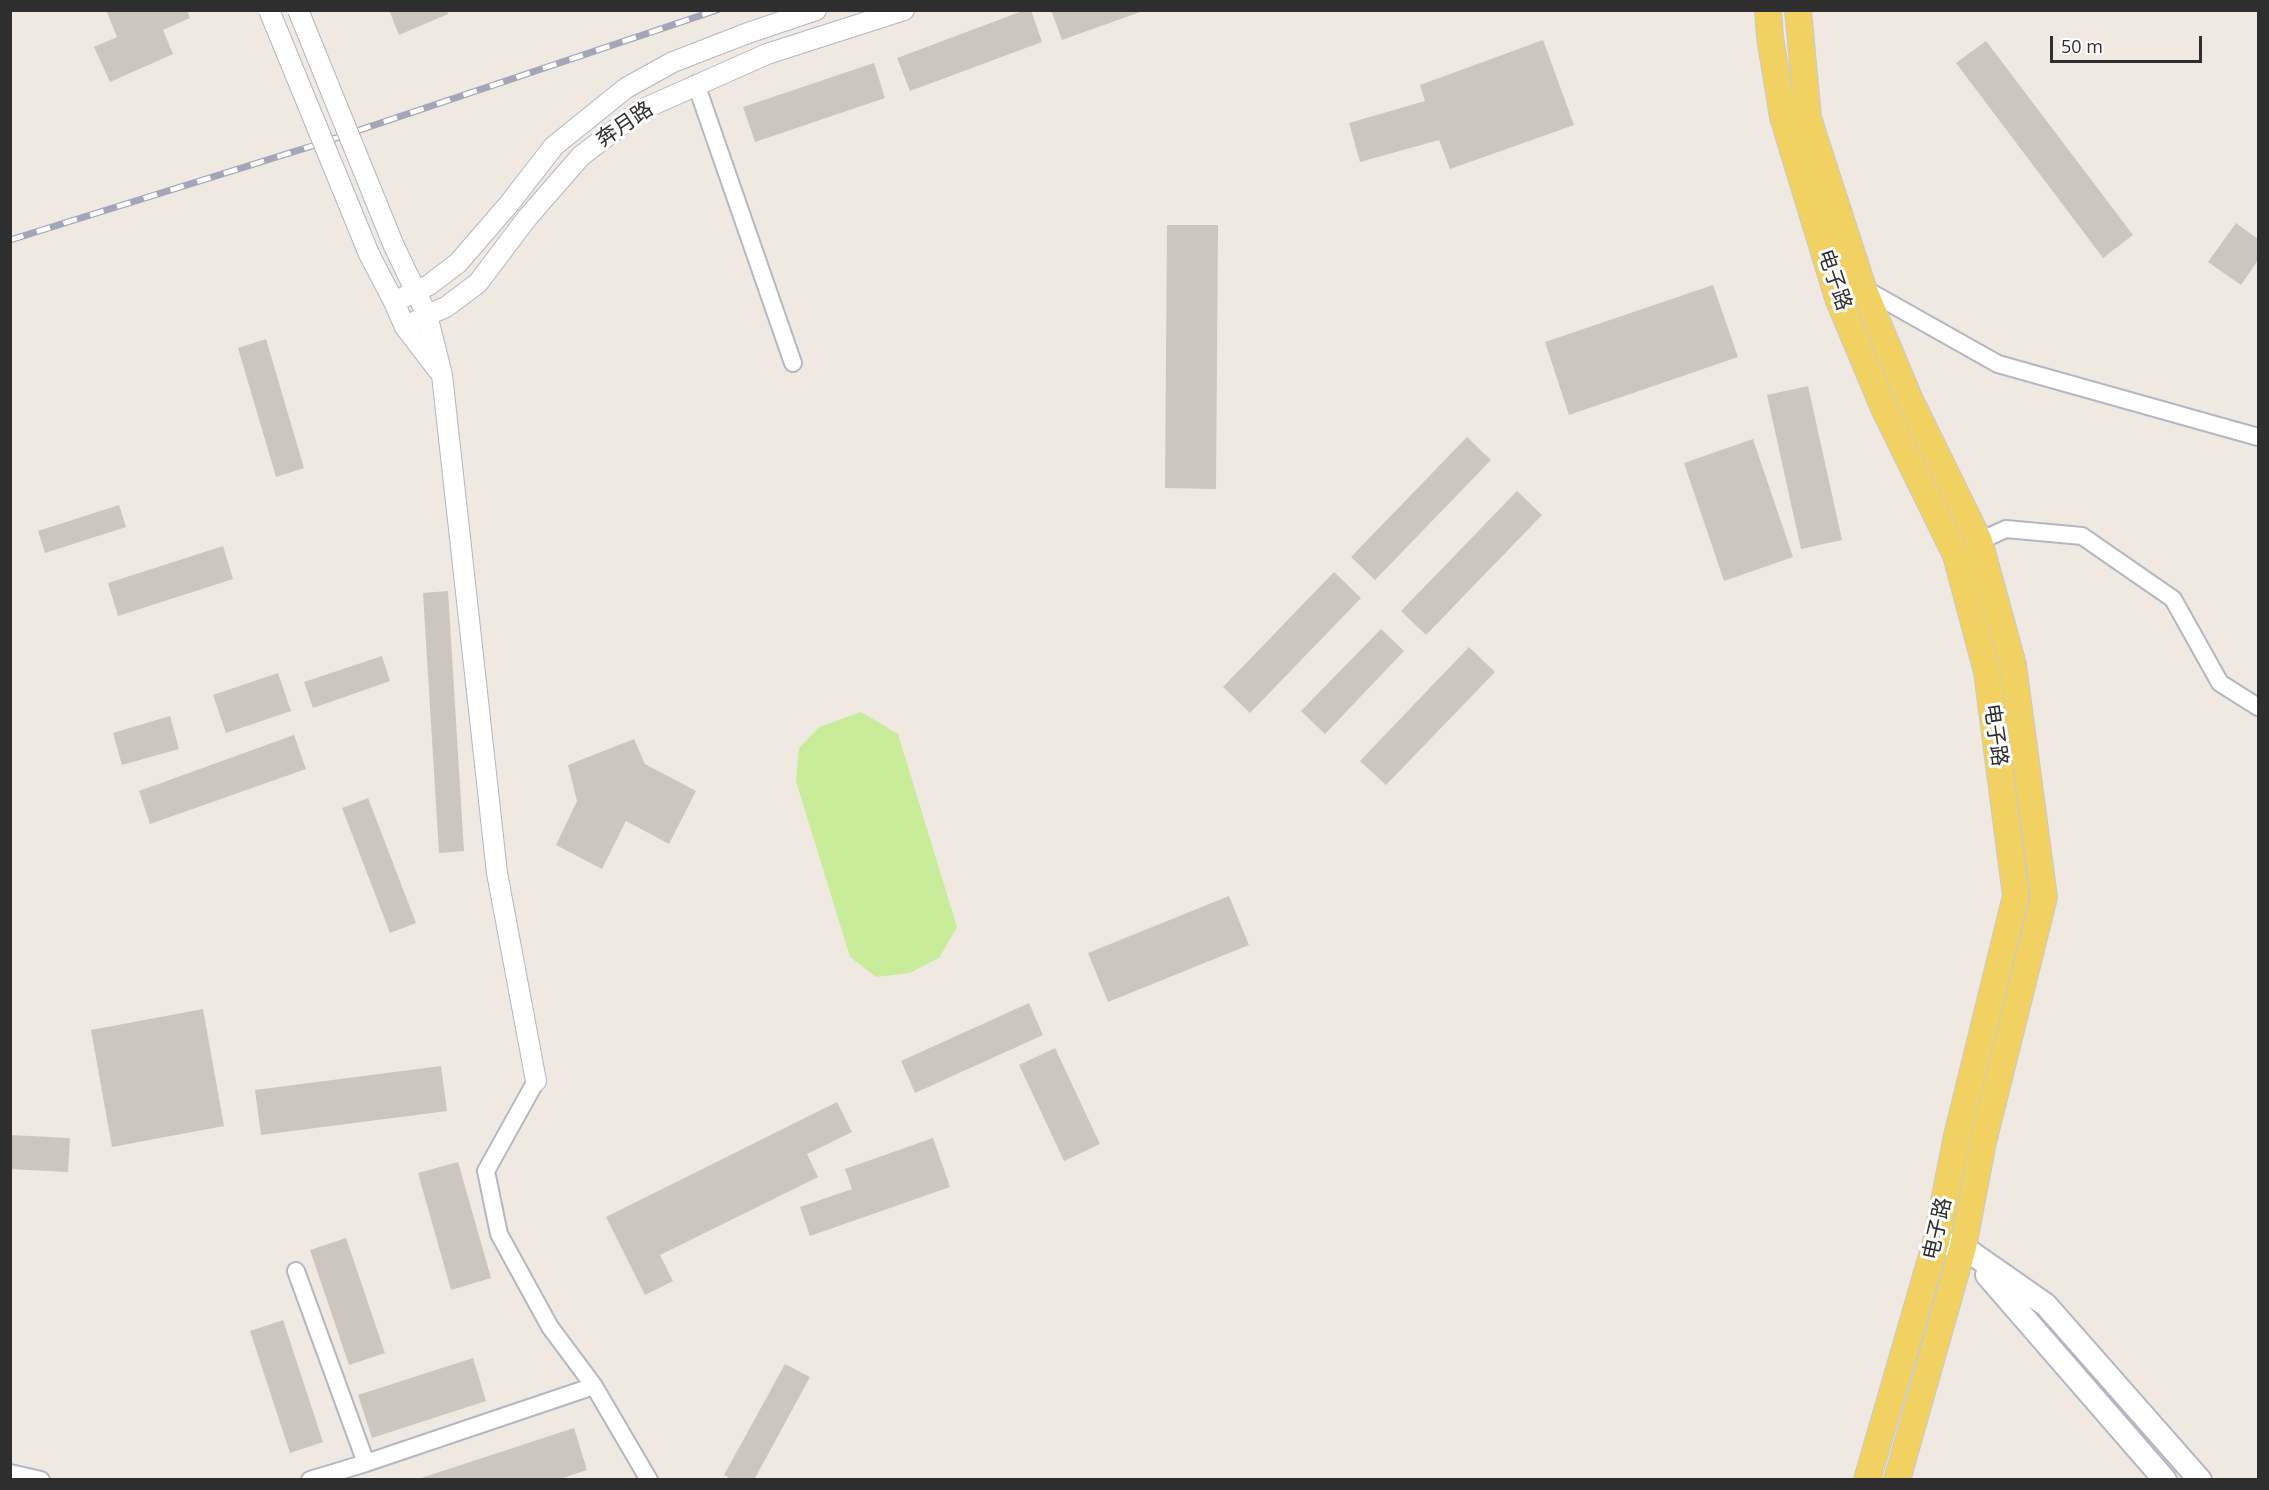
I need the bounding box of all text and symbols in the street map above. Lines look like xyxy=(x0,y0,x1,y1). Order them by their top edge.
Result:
scale bar xyxy=(2053,24,2204,62)
text: 50 m xyxy=(2061,34,2103,58)
street label: 奔月路 xyxy=(592,97,658,153)
street label: 电子路 xyxy=(1812,246,1856,314)
street label: 电子路 xyxy=(1978,702,2012,768)
street label: 电子路 xyxy=(1919,1195,1957,1263)

